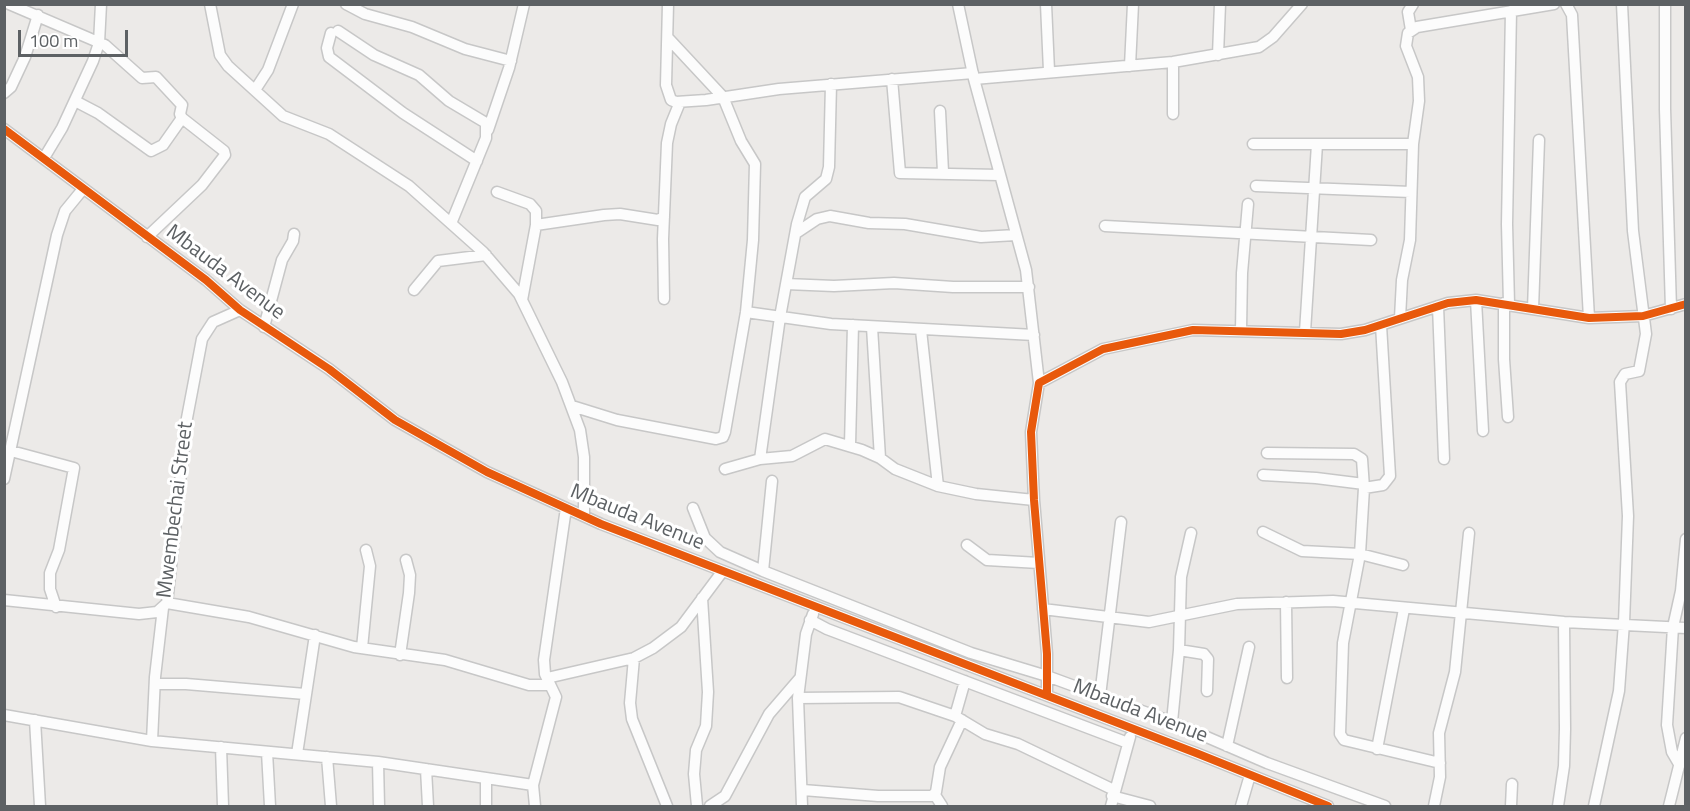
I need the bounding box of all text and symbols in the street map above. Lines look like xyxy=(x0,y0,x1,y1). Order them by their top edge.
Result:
scale bar xyxy=(21,18,130,56)
text: 100 m xyxy=(29,27,78,54)
street label: Mbauda Avenue xyxy=(161,220,289,326)
street label: Mwembechai Street xyxy=(153,420,199,600)
street label: Mbauda Avenue xyxy=(566,480,708,556)
street label: Mbauda Avenue xyxy=(1069,675,1211,749)

